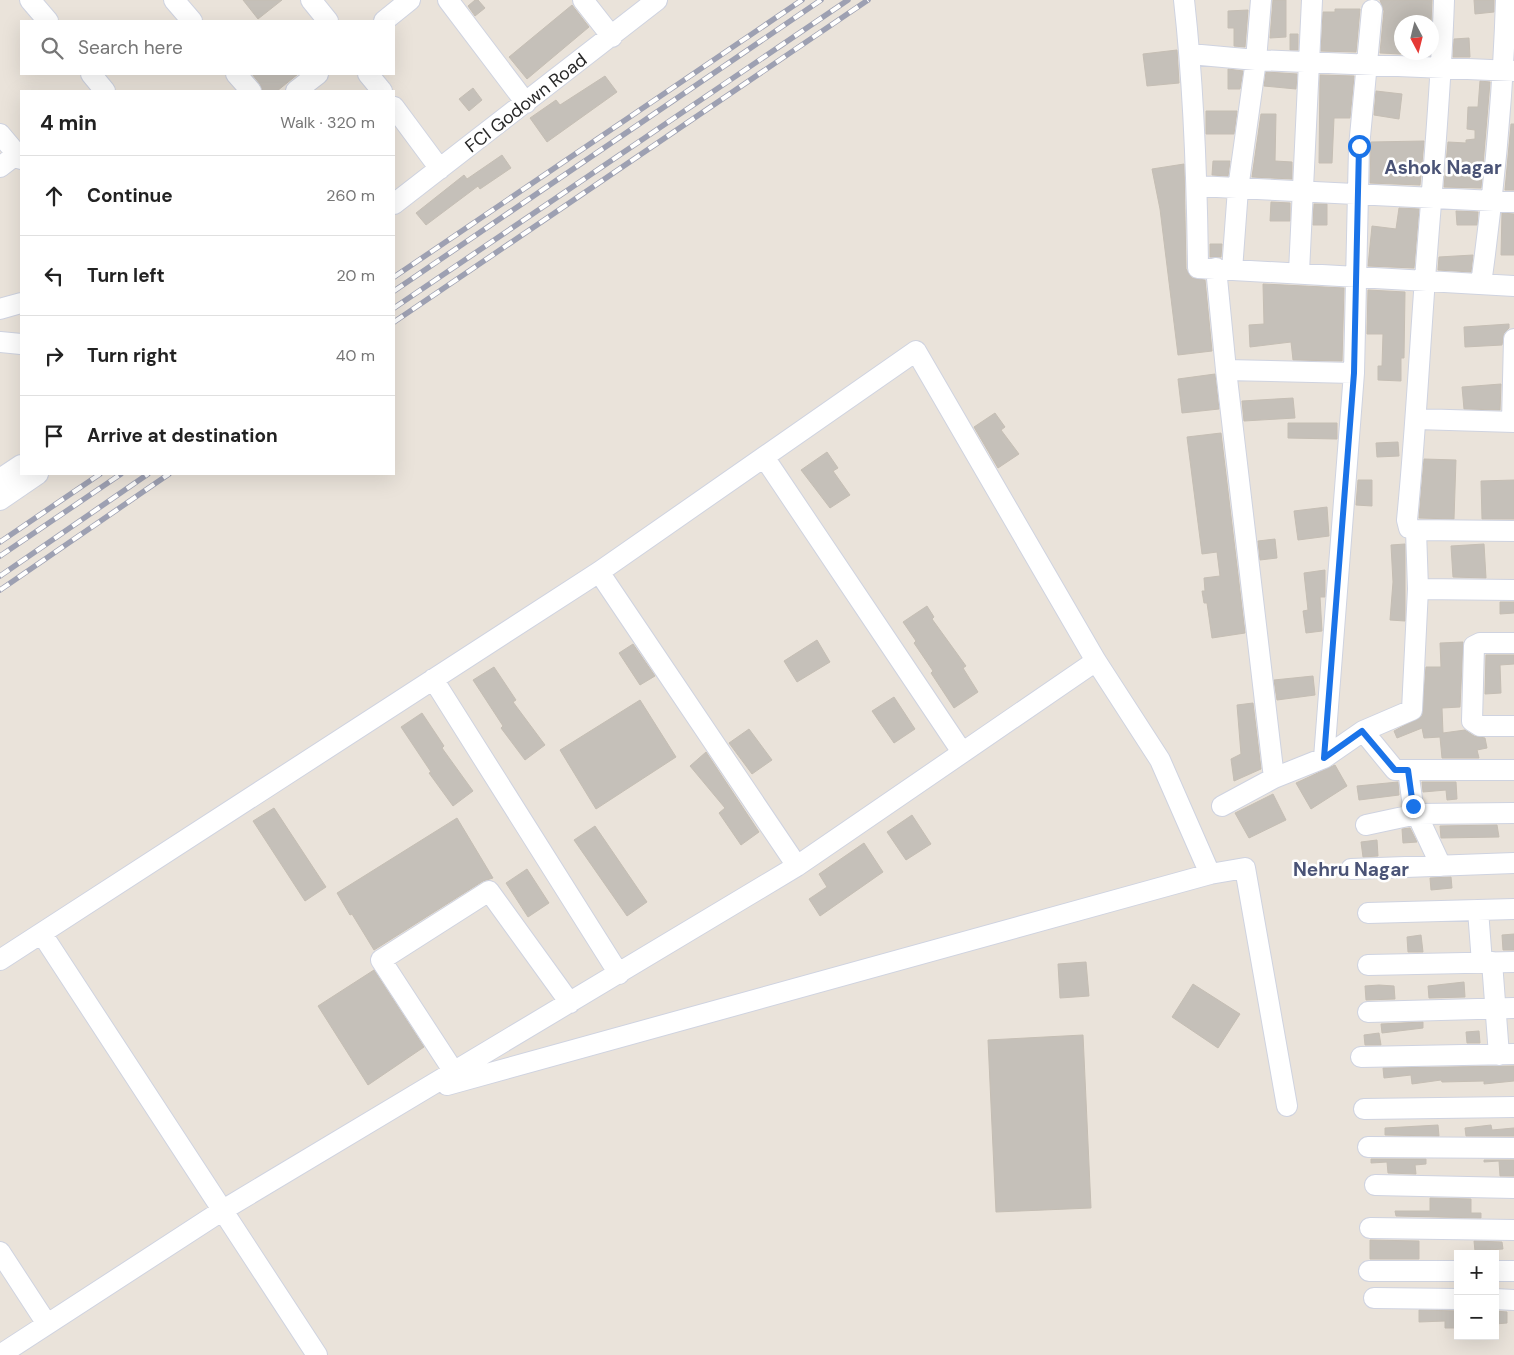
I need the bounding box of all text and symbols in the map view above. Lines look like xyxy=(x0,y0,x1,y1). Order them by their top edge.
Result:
north arrow xyxy=(1394,15,1439,60)
search box xyxy=(20,20,395,75)
icon: search xyxy=(38,34,66,62)
text: Search here xyxy=(78,35,183,60)
street label: FCI Godown Road xyxy=(460,48,592,158)
text: 4 min xyxy=(40,109,97,137)
text: Walk · 320 m xyxy=(280,112,375,133)
route start xyxy=(1348,135,1371,158)
district label: Ashok Nagar xyxy=(1384,155,1502,180)
icon: ahead xyxy=(40,182,68,210)
text: Continue xyxy=(87,183,173,208)
text: 260 m xyxy=(326,185,375,206)
icon: left xyxy=(40,262,68,290)
text: Turn left xyxy=(87,263,165,288)
text: 20 m xyxy=(336,265,375,286)
icon: right xyxy=(40,342,68,370)
text: Turn right xyxy=(87,343,177,368)
text: 40 m xyxy=(336,345,375,366)
icon: arrive xyxy=(40,422,68,450)
text: Arrive at destination xyxy=(87,423,278,448)
route end xyxy=(1402,795,1425,818)
district label: Nehru Nagar xyxy=(1293,857,1409,882)
map controls xyxy=(1454,1250,1499,1340)
button: + xyxy=(1454,1250,1499,1295)
button: − xyxy=(1454,1295,1499,1340)

